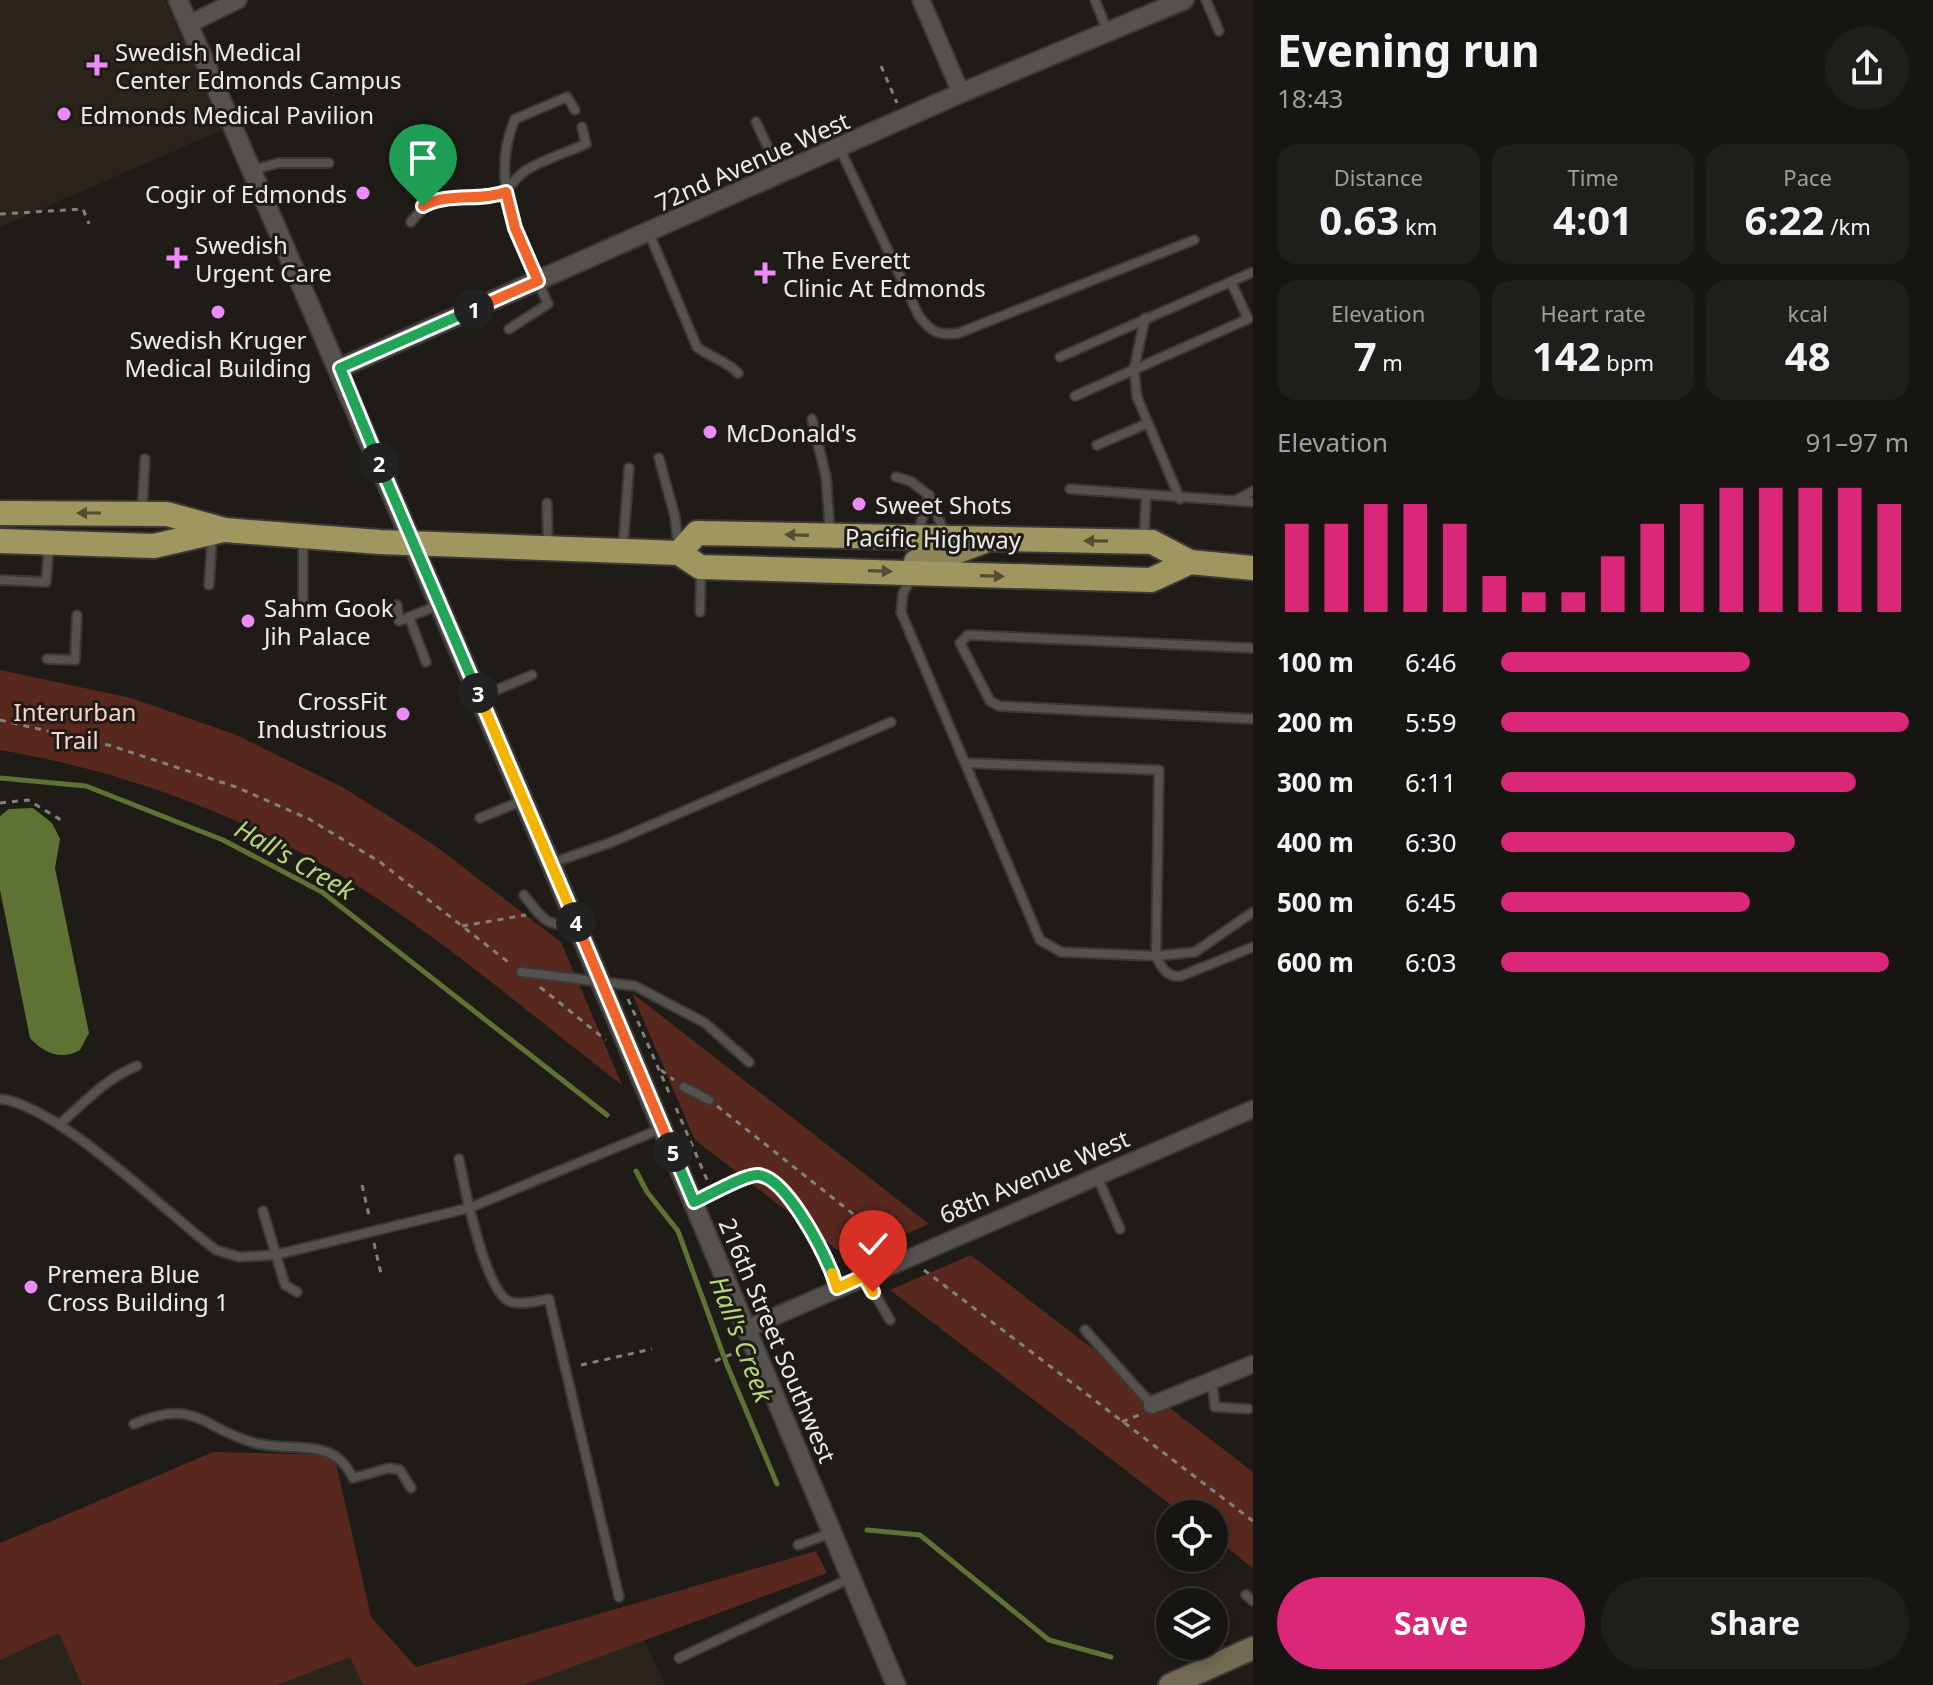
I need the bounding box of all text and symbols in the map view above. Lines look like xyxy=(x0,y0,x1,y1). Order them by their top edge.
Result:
text: Evening run xyxy=(1277,20,1540,80)
button: share xyxy=(1825,26,1909,110)
place label: Swedish Medical Center Edmonds Campus xyxy=(115,35,401,96)
marker: Swedish Medical Center Edmonds Campus xyxy=(86,54,108,76)
text: 18:43 xyxy=(1277,80,1343,116)
place label: Edmonds Medical Pavilion xyxy=(80,98,374,131)
street label: 72nd Avenue West xyxy=(650,103,855,219)
marker: Edmonds Medical Pavilion xyxy=(55,105,73,123)
pin xyxy=(389,124,457,206)
icon: arrive xyxy=(401,136,445,180)
text: Distance xyxy=(1334,162,1423,192)
text: Time xyxy=(1568,162,1618,192)
text: Pace xyxy=(1783,162,1832,192)
place label: Cogir of Edmonds xyxy=(145,177,347,210)
marker: Cogir of Edmonds xyxy=(354,184,372,202)
text: 0.63 xyxy=(1319,192,1399,247)
text: 4:01 xyxy=(1553,192,1633,247)
text: 6:22 xyxy=(1745,192,1824,247)
text: km xyxy=(1399,211,1437,241)
text: /km xyxy=(1824,211,1871,241)
place label: Swedish Urgent Care xyxy=(195,228,332,289)
place label: The Everett Clinic At Edmonds xyxy=(783,243,986,304)
marker: Swedish Urgent Care xyxy=(166,247,188,269)
marker: The Everett Clinic At Edmonds xyxy=(754,262,776,284)
pin: 1 xyxy=(454,289,494,329)
text: 1 xyxy=(468,294,480,324)
text: Elevation xyxy=(1331,298,1425,328)
text: Heart rate xyxy=(1540,298,1646,328)
text: kcal xyxy=(1788,298,1828,328)
marker: Swedish Kruger Medical Building xyxy=(209,303,227,321)
place label: Swedish Kruger Medical Building xyxy=(124,323,312,384)
text: 7 xyxy=(1354,328,1377,383)
text: 142 xyxy=(1532,328,1601,383)
text: 48 xyxy=(1785,328,1831,383)
text: m xyxy=(1377,347,1403,377)
text: bpm xyxy=(1601,347,1654,377)
place label: McDonald's xyxy=(726,416,857,449)
marker: McDonald's xyxy=(701,423,719,441)
text: Elevation xyxy=(1277,424,1388,460)
text: 91–97 m xyxy=(1805,424,1909,460)
pin: 2 xyxy=(359,443,399,483)
text: 2 xyxy=(373,448,385,478)
place label: Sweet Shots xyxy=(875,488,1012,521)
marker: Sweet Shots xyxy=(850,495,868,513)
one-way arrow xyxy=(76,507,101,519)
street label: Pacific Highway xyxy=(845,520,1022,556)
one-way arrow xyxy=(784,529,809,542)
one-way arrow xyxy=(1083,535,1108,548)
one-way arrow xyxy=(868,565,893,578)
one-way arrow xyxy=(980,569,1005,582)
place label: Sahm Gook Jih Palace xyxy=(262,591,394,652)
marker: Sahm Gook Jih Palace xyxy=(239,612,257,630)
text: 100 m xyxy=(1277,644,1354,680)
text: 6:46 xyxy=(1405,644,1457,680)
pin: 3 xyxy=(458,673,498,713)
text: 3 xyxy=(472,678,484,708)
place label: CrossFit Industrious xyxy=(257,684,387,745)
park label: Interurban Trail xyxy=(14,695,136,756)
text: 200 m xyxy=(1277,704,1354,740)
text: 5:59 xyxy=(1405,704,1457,740)
marker: CrossFit Industrious xyxy=(394,705,412,723)
text: 300 m xyxy=(1277,764,1354,800)
text: 6:11 xyxy=(1405,764,1457,800)
water label: Hall's Creek xyxy=(229,810,362,908)
text: 400 m xyxy=(1277,824,1354,860)
text: 6:30 xyxy=(1405,824,1457,860)
text: 500 m xyxy=(1277,884,1354,920)
text: 6:45 xyxy=(1405,884,1457,920)
pin: 4 xyxy=(556,902,596,942)
text: 4 xyxy=(570,907,582,937)
text: 600 m xyxy=(1277,944,1354,980)
text: 6:03 xyxy=(1405,944,1457,980)
street label: 68th Avenue West xyxy=(934,1121,1134,1231)
pin: 5 xyxy=(653,1132,693,1172)
text: 5 xyxy=(667,1137,679,1167)
pin xyxy=(839,1210,907,1292)
street label: 216th Street Southwest xyxy=(711,1213,845,1468)
icon: check xyxy=(851,1222,895,1266)
place label: Premera Blue Cross Building 1 xyxy=(47,1257,229,1318)
water label: Hall's Creek xyxy=(701,1271,783,1408)
marker: Premera Blue Cross Building 1 xyxy=(22,1278,40,1296)
map controls xyxy=(1156,1500,1228,1660)
button: locate xyxy=(1156,1500,1228,1572)
button: Save xyxy=(1277,1577,1585,1669)
button: Share xyxy=(1601,1577,1909,1669)
button: layers xyxy=(1156,1588,1228,1660)

